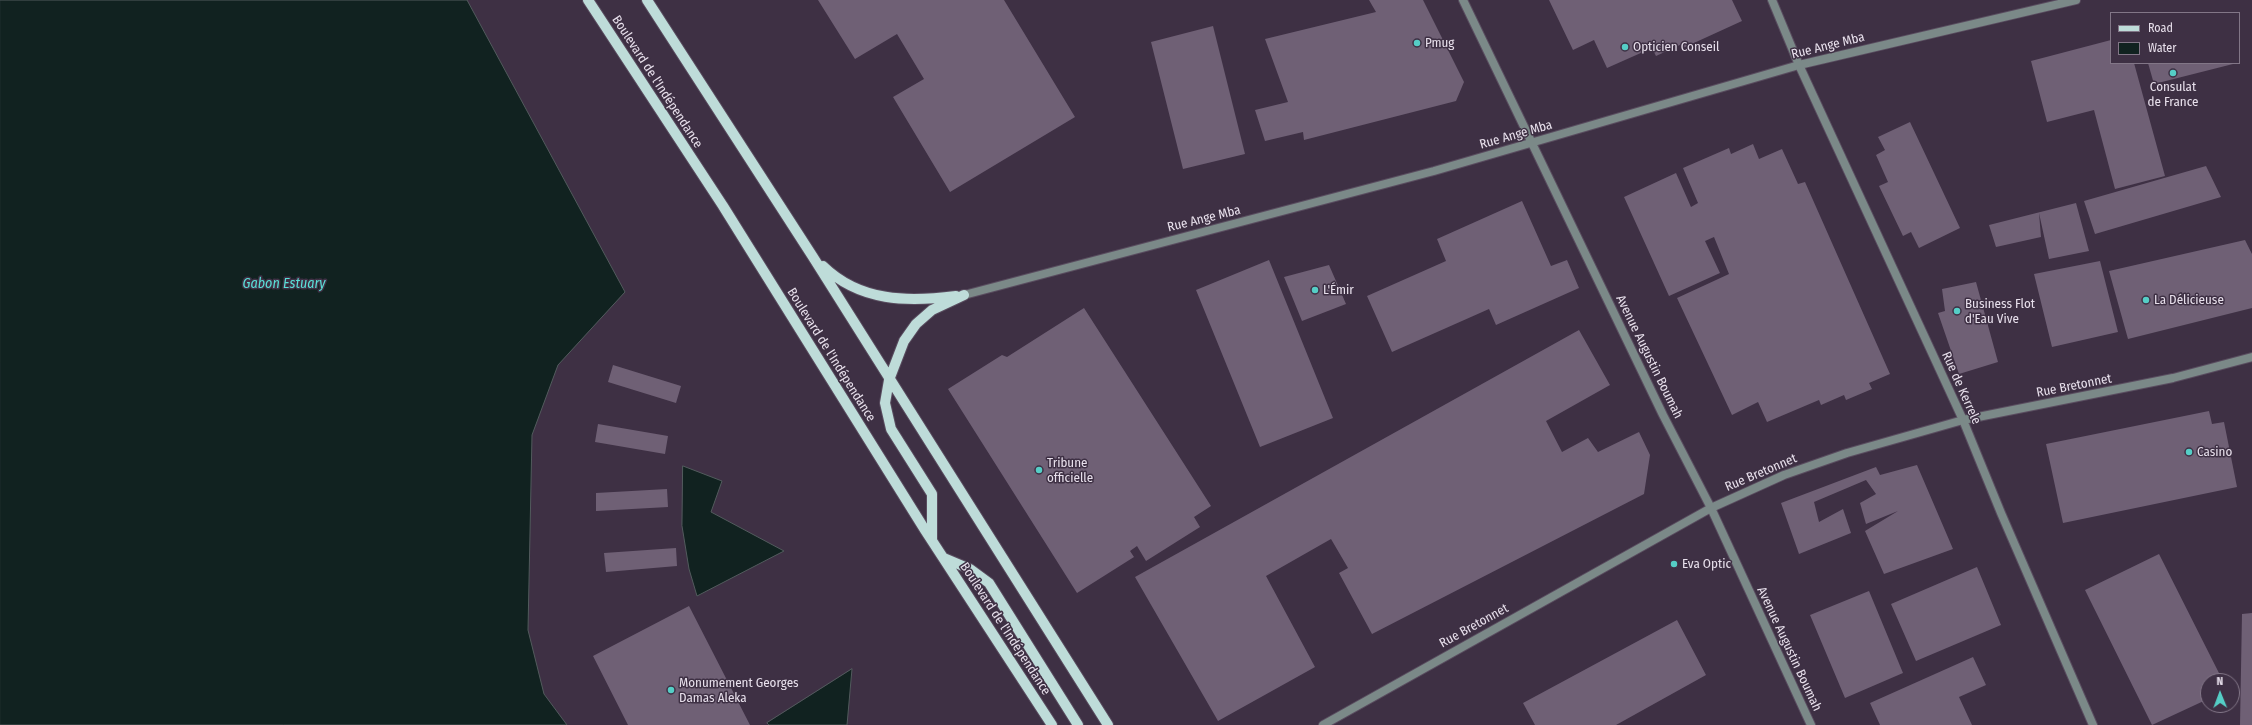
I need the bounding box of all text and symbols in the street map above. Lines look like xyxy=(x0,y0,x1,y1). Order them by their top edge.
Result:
legend xyxy=(2110,12,2240,64)
street label: Boulevard de l'Indépendance xyxy=(608,13,706,151)
text: Road xyxy=(2148,21,2173,35)
street label: Rue Ange Mba xyxy=(1790,29,1866,63)
place label: Pmug xyxy=(1425,35,1454,51)
marker: Pmug xyxy=(1412,38,1422,48)
place label: Opticien Conseil xyxy=(1633,39,1719,55)
text: Water xyxy=(2148,41,2176,55)
marker: Opticien Conseil xyxy=(1620,42,1630,52)
marker: Consulat de France xyxy=(2168,68,2178,78)
place label: Consulat de France xyxy=(2148,79,2198,110)
street label: Rue Ange Mba xyxy=(1478,117,1554,153)
street label: Rue Ange Mba xyxy=(1166,202,1242,236)
water label: Gabon Estuary xyxy=(242,276,326,292)
place label: L'Émir xyxy=(1323,282,1354,298)
street label: Boulevard de l'Indépendance xyxy=(783,285,879,425)
marker: L'Émir xyxy=(1310,285,1320,295)
place label: La Délicieuse xyxy=(2154,292,2224,308)
street label: Avenue Augustin Boumah xyxy=(1612,293,1686,421)
marker: La Délicieuse xyxy=(2141,295,2151,305)
place label: Business Flot d'Eau Vive xyxy=(1965,296,2035,327)
marker: Business Flot d'Eau Vive xyxy=(1952,306,1962,316)
street label: Rue de Kerrele xyxy=(1938,349,1984,427)
street label: Rue Bretonnet xyxy=(2035,371,2113,401)
place label: Casino xyxy=(2197,444,2232,460)
marker: Casino xyxy=(2184,447,2194,457)
street label: Rue Bretonnet xyxy=(1723,451,1799,495)
place label: Tribune officielle xyxy=(1047,455,1093,486)
marker: Tribune officielle xyxy=(1034,465,1044,475)
place label: Eva Optic xyxy=(1682,556,1731,572)
marker: Eva Optic xyxy=(1669,559,1679,569)
street label: Boulevard de l'Indépendance xyxy=(956,560,1054,698)
street label: Avenue Augustin Boumah xyxy=(1753,584,1825,714)
street label: Rue Bretonnet xyxy=(1437,601,1511,651)
north arrow xyxy=(2200,673,2240,713)
place label: Monumement Georges Damas Aleka xyxy=(679,675,799,706)
text: N xyxy=(2216,675,2223,688)
marker: Monumement Georges Damas Aleka xyxy=(666,685,676,695)

